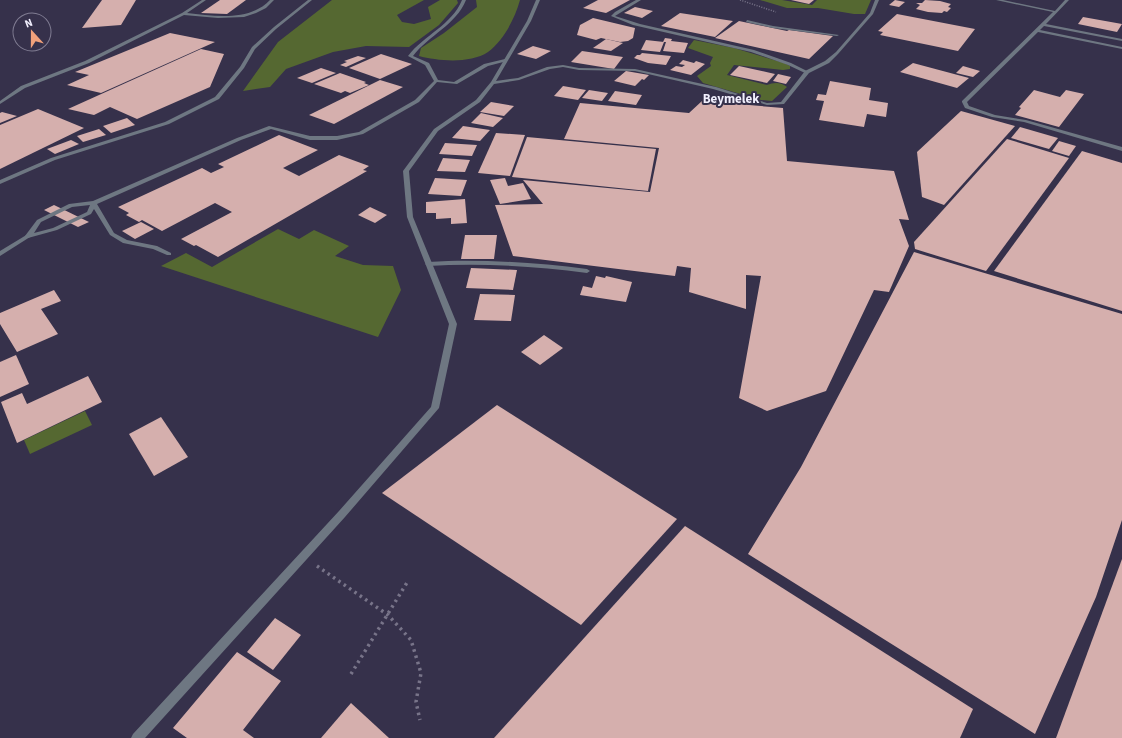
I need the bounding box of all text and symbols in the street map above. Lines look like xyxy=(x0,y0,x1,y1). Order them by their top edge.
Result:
north arrow xyxy=(12,12,52,52)
text: N xyxy=(22,15,35,31)
district label: Beymelek xyxy=(703,90,760,108)

